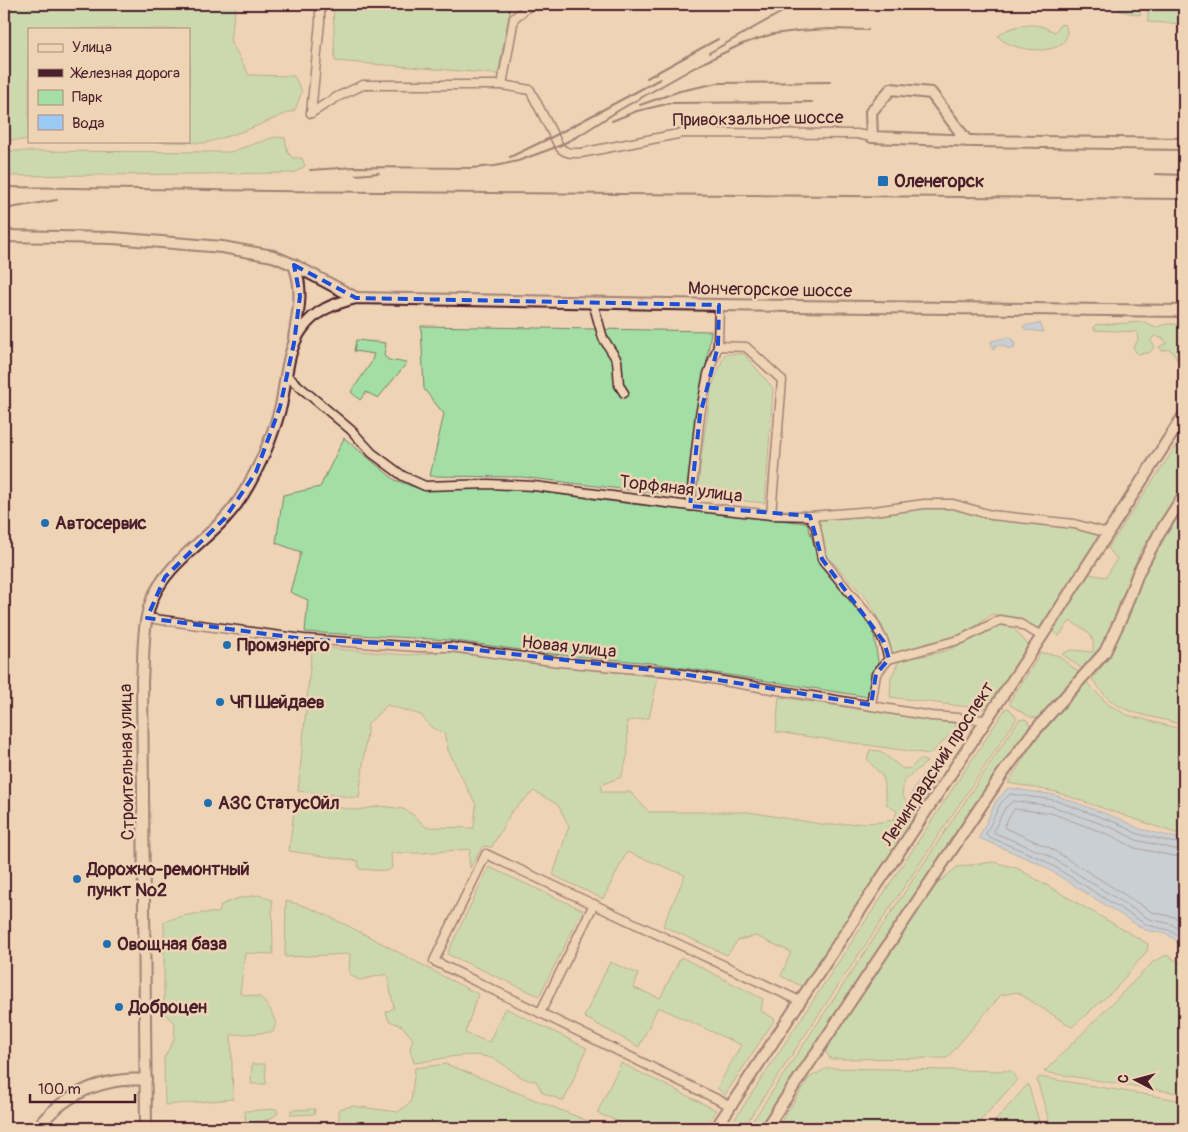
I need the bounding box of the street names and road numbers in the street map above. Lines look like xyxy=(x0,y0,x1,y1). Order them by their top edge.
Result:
street label: Привокзальное шоссе xyxy=(672,106,844,132)
street label: Мончегорское шоссе xyxy=(688,277,852,303)
street label: Торфяная улица xyxy=(618,470,744,508)
street label: Новая улица xyxy=(520,631,618,663)
street label: Ленинградский проспект xyxy=(876,678,1000,851)
street label: Строительная улица xyxy=(114,684,140,840)

